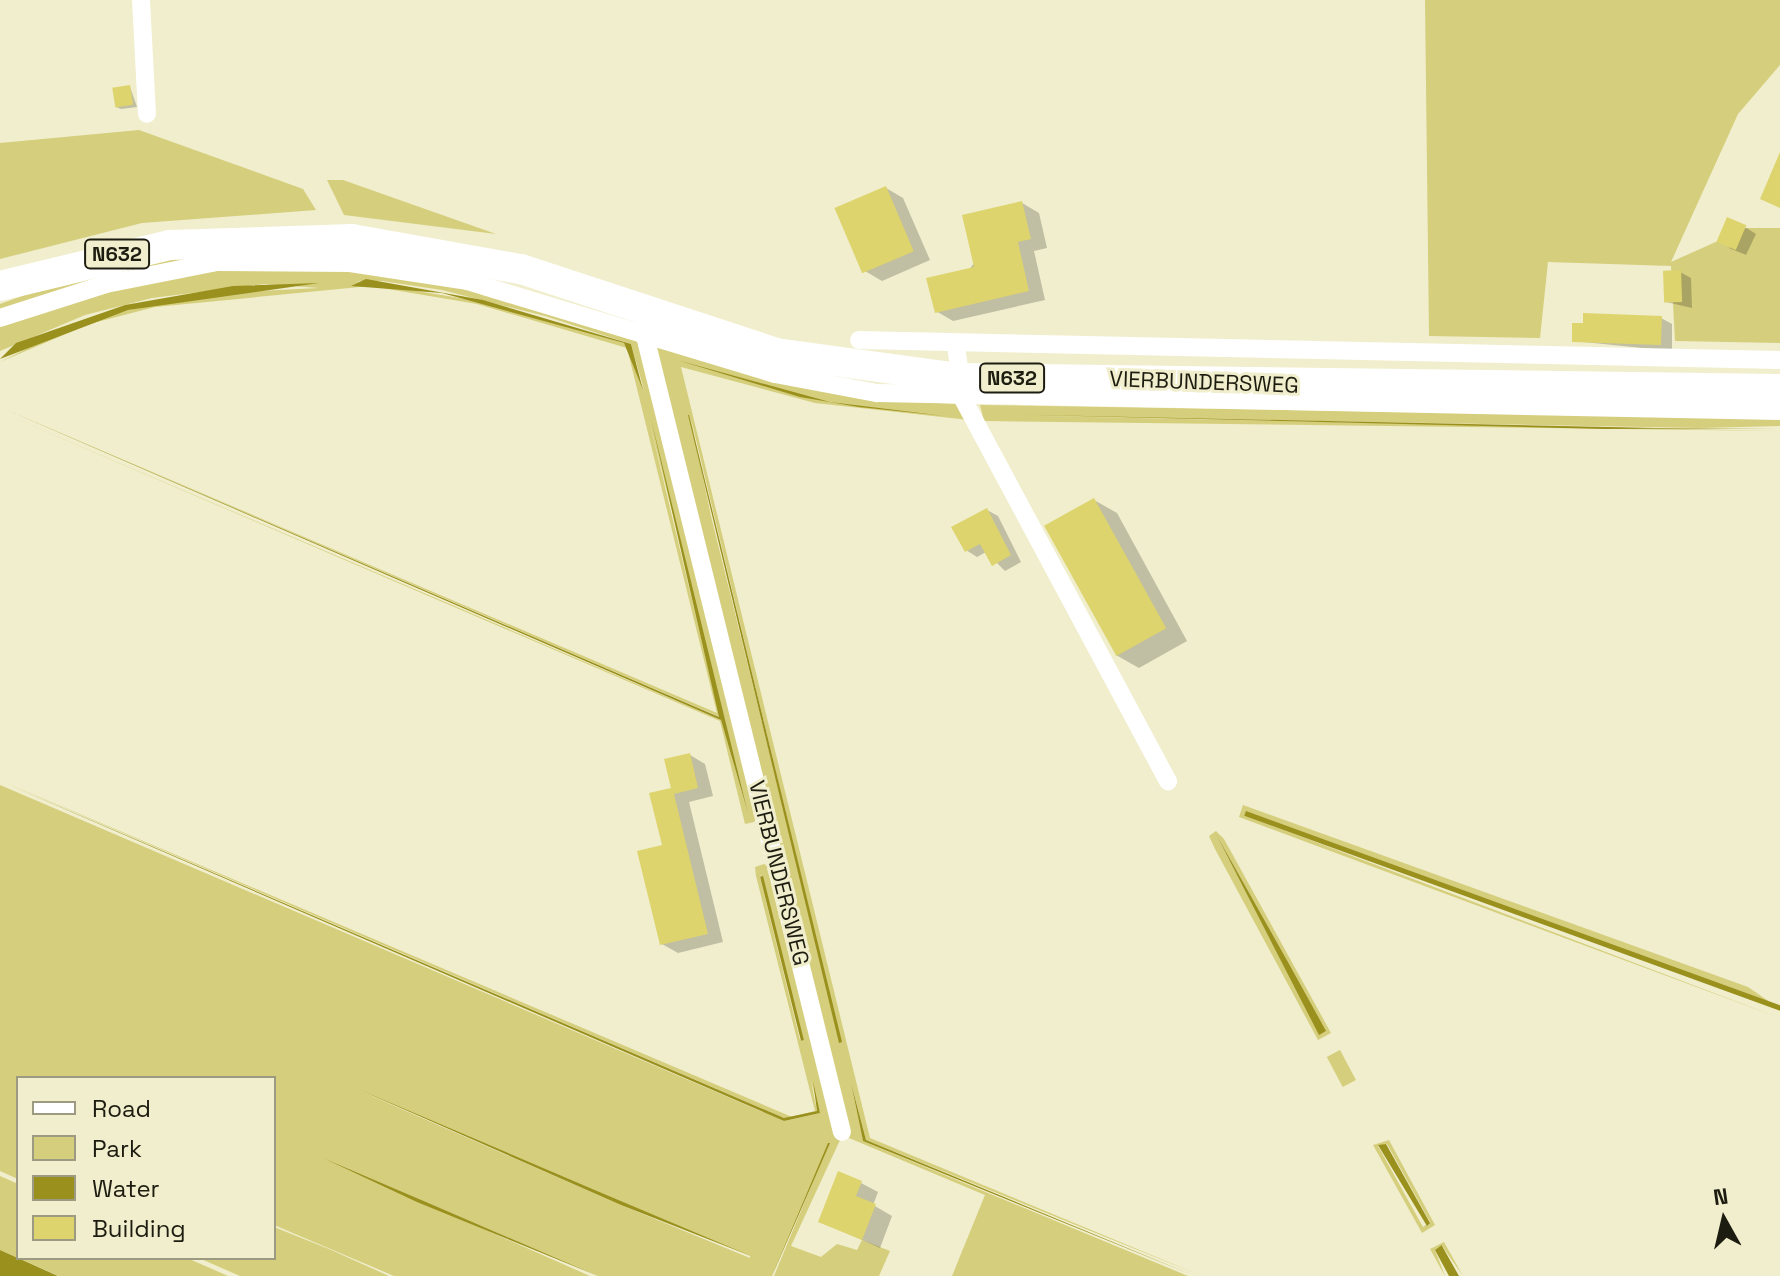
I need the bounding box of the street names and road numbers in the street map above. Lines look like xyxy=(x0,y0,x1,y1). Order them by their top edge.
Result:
road number: N632 xyxy=(83,238,151,270)
road number: N632 xyxy=(978,362,1046,394)
street label: VIERBUNDERSWEG xyxy=(1109,366,1299,398)
street label: VIERBUNDERSWEG xyxy=(743,778,815,968)

